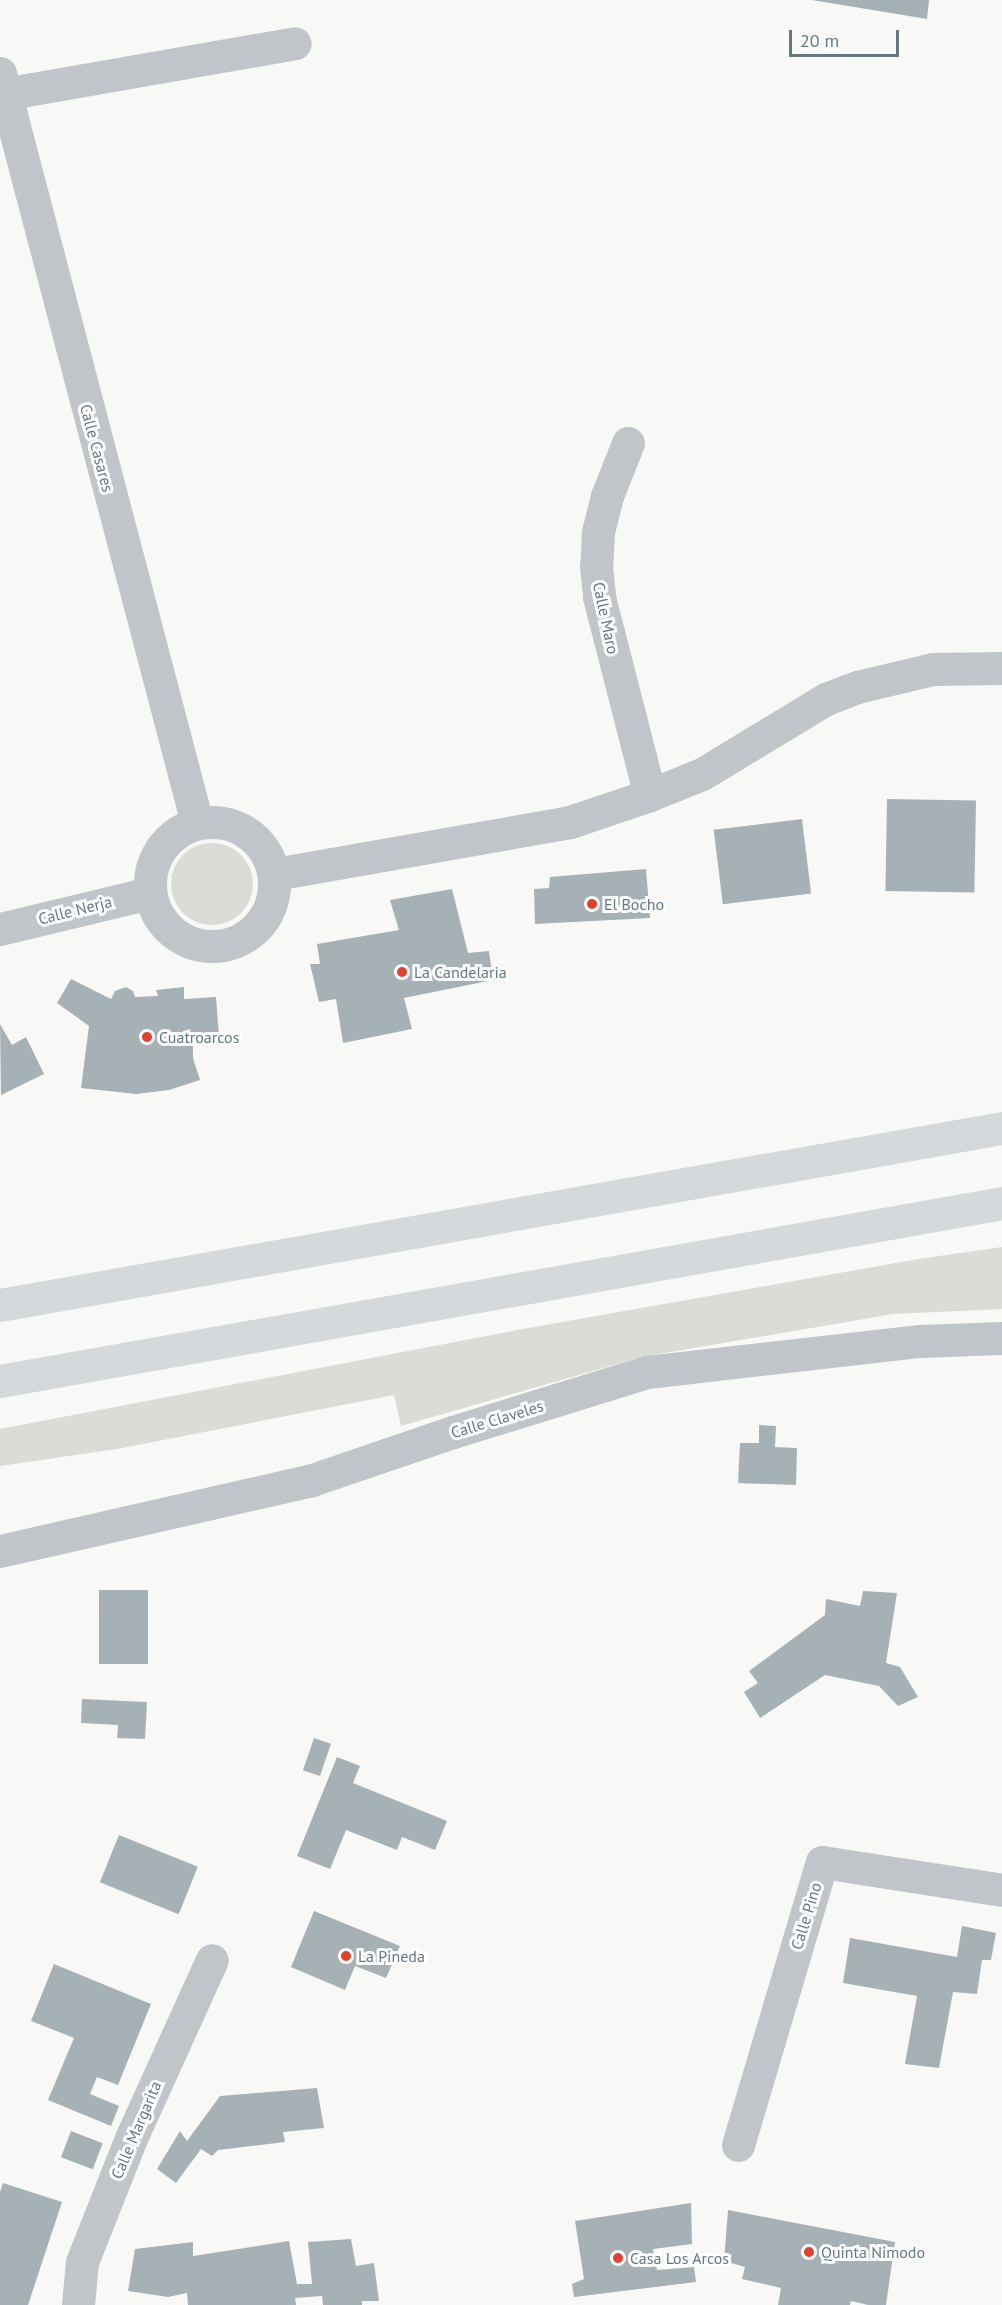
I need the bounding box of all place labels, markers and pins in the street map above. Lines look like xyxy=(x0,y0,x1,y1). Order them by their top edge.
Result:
place label: El Bocho xyxy=(604,894,664,914)
marker: El Bocho xyxy=(585,897,599,911)
place label: La Candelaria xyxy=(414,962,507,982)
marker: La Candelaria xyxy=(395,965,409,979)
place label: Cuatroarcos xyxy=(159,1027,239,1047)
marker: Cuatroarcos xyxy=(140,1030,154,1044)
place label: La Pineda xyxy=(358,1946,425,1966)
marker: La Pineda xyxy=(339,1949,353,1963)
place label: Quinta Nimodo xyxy=(821,2242,925,2262)
marker: Quinta Nimodo xyxy=(802,2245,816,2259)
place label: Casa Los Arcos xyxy=(630,2248,730,2268)
marker: Casa Los Arcos xyxy=(611,2251,625,2265)

